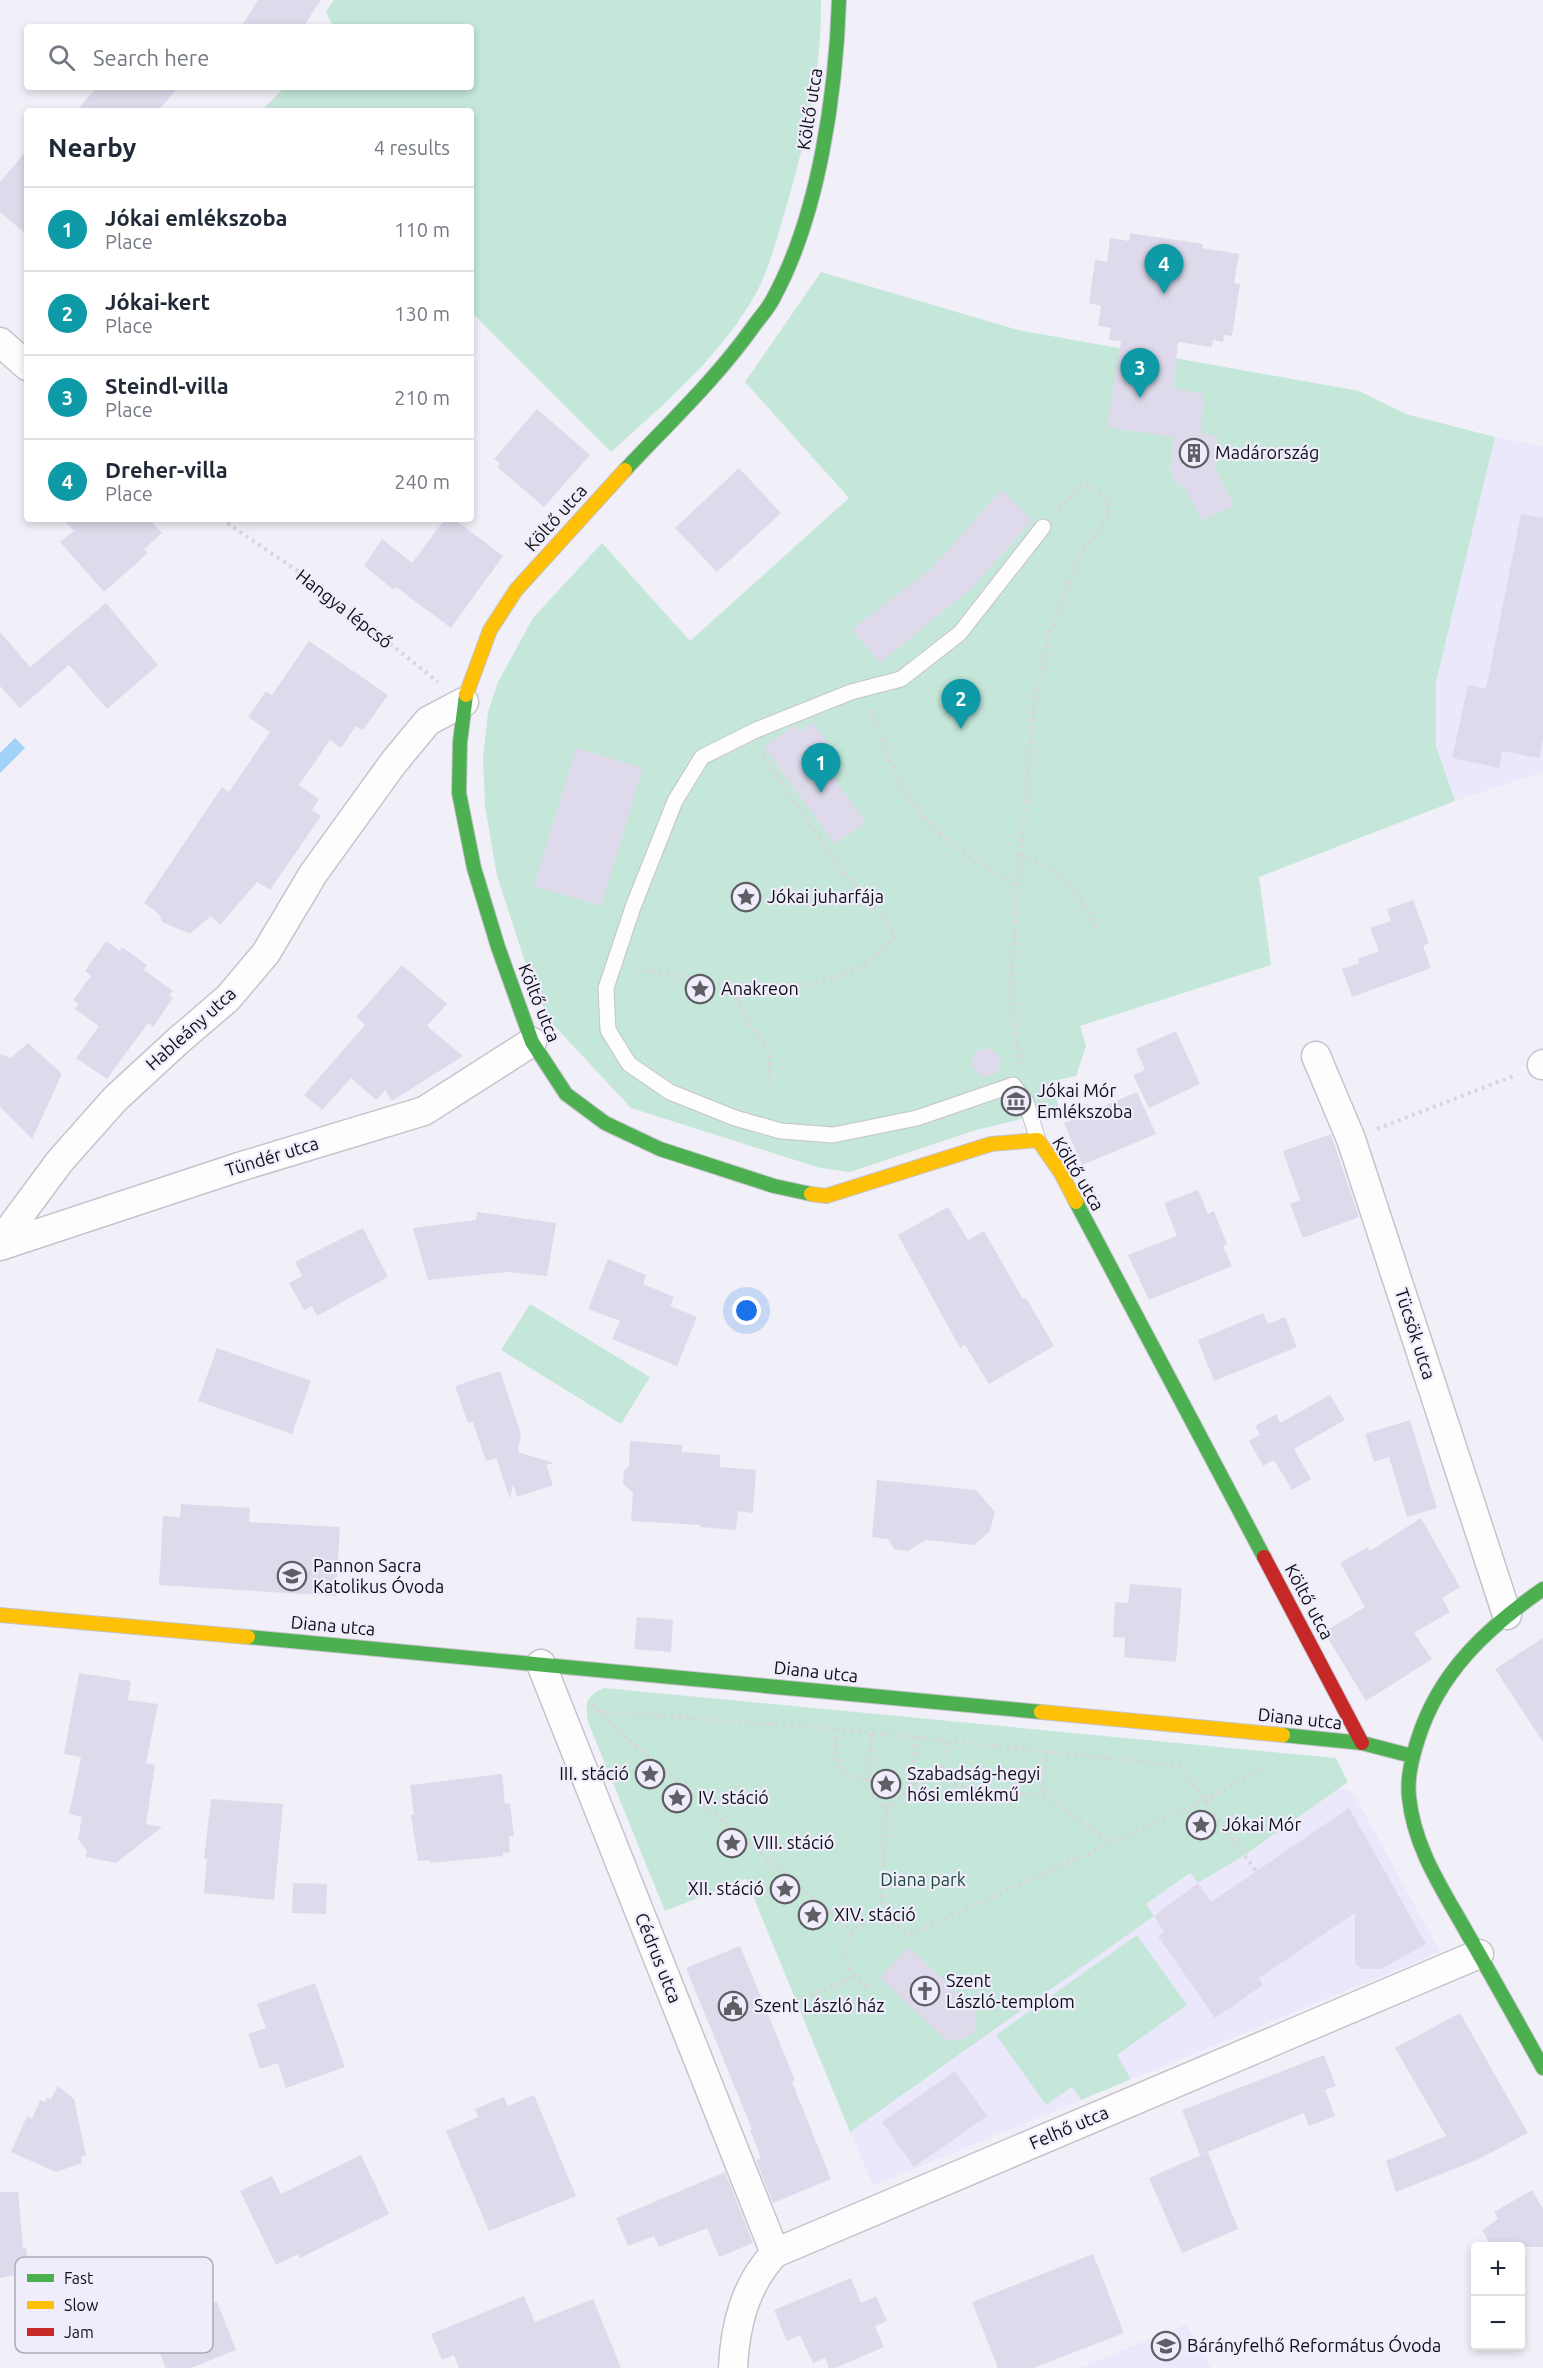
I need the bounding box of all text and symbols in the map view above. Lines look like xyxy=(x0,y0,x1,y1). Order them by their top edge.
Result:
search box xyxy=(24,24,474,90)
icon: search xyxy=(45,41,78,74)
text: Search here xyxy=(93,45,209,70)
street label: Költő utca xyxy=(793,67,825,151)
text: Nearby xyxy=(48,133,136,162)
text: 4 results xyxy=(374,136,450,159)
text: Jókai emlékszoba xyxy=(105,205,288,230)
text: 1 xyxy=(62,218,73,241)
text: 110 m xyxy=(394,218,450,241)
text: Place xyxy=(105,230,153,253)
pin: 4 xyxy=(1144,244,1184,294)
text: Jókai-kert xyxy=(105,289,210,314)
text: 2 xyxy=(62,302,73,325)
text: 130 m xyxy=(394,302,450,325)
text: Place xyxy=(105,314,153,337)
pin: 3 xyxy=(1120,348,1160,398)
text: Steindl-villa xyxy=(105,373,229,398)
text: 3 xyxy=(62,386,73,409)
text: 210 m xyxy=(394,386,450,409)
text: Place xyxy=(105,398,153,421)
building icon: Madárország xyxy=(1178,437,1210,469)
place label: Madárország xyxy=(1215,442,1319,462)
text: Dreher-villa xyxy=(105,457,228,482)
text: 4 xyxy=(62,470,73,493)
text: 240 m xyxy=(394,470,450,493)
street label: Költő utca xyxy=(520,480,590,555)
text: Place xyxy=(105,482,153,505)
street label: Hangya lépcső xyxy=(293,565,397,652)
pin: 2 xyxy=(942,680,980,729)
pin: 1 xyxy=(802,744,840,793)
place icon: Jókai juharfája xyxy=(730,881,762,913)
place label: Jókai juharfája xyxy=(767,886,884,906)
street label: Költő utca xyxy=(515,961,565,1045)
place icon: Anakreon xyxy=(684,973,716,1005)
place label: Anakreon xyxy=(721,978,799,998)
street label: Hableány utca xyxy=(141,983,239,1074)
place label: Jókai Mór Emlékszoba xyxy=(1037,1080,1133,1121)
museum icon: Jókai Mór Emlékszoba xyxy=(1000,1085,1032,1117)
street label: Tündér utca xyxy=(223,1132,321,1180)
street label: Költő utca xyxy=(1049,1133,1109,1214)
street label: Tücsök utca xyxy=(1392,1286,1440,1382)
your location xyxy=(732,1296,761,1325)
place label: Pannon Sacra Katolikus Óvoda xyxy=(313,1555,444,1596)
school or university icon: Pannon Sacra Katolikus Óvoda xyxy=(276,1560,308,1592)
street label: Költő utca xyxy=(1282,1560,1338,1643)
street label: Diana utca xyxy=(290,1611,376,1639)
street label: Diana utca xyxy=(773,1657,859,1685)
street label: Diana utca xyxy=(1257,1704,1343,1732)
place icon: III. stáció xyxy=(634,1758,666,1790)
place label: III. stáció xyxy=(559,1763,629,1783)
place label: Szabadság-hegyi hősi emlékmű xyxy=(907,1763,1040,1804)
place icon: Szabadság-hegyi hősi emlékmű xyxy=(870,1768,902,1800)
place icon: IV. stáció xyxy=(661,1782,693,1814)
place label: IV. stáció xyxy=(698,1787,769,1807)
place icon: Jókai Mór xyxy=(1185,1809,1217,1841)
place label: Jókai Mór xyxy=(1222,1814,1301,1834)
place icon: VIII. stáció xyxy=(716,1827,748,1859)
place label: VIII. stáció xyxy=(753,1832,834,1852)
park label: Diana park xyxy=(880,1869,966,1889)
place icon: XII. stáció xyxy=(769,1873,801,1905)
place label: XII. stáció xyxy=(688,1878,764,1898)
place icon: XIV. stáció xyxy=(797,1899,829,1931)
place label: XIV. stáció xyxy=(834,1904,916,1924)
street label: Cédrus utca xyxy=(632,1910,686,2006)
place label: Szent László-templom xyxy=(946,1970,1075,2011)
church icon: Szent László-templom xyxy=(909,1975,941,2007)
public building icon: Szent László ház xyxy=(717,1990,749,2022)
place label: Szent László ház xyxy=(754,1995,885,2015)
street label: Felhő utca xyxy=(1026,2101,1111,2153)
map controls xyxy=(1471,2242,1525,2350)
button: + xyxy=(1471,2242,1525,2296)
legend xyxy=(15,2257,213,2353)
text: Fast xyxy=(64,2269,94,2287)
text: Slow xyxy=(64,2296,99,2314)
button: − xyxy=(1471,2296,1525,2350)
text: Jam xyxy=(64,2323,94,2341)
school or university icon: Bárányfelhő Református Óvoda xyxy=(1150,2330,1182,2362)
place label: Bárányfelhő Református Óvoda xyxy=(1187,2334,1441,2355)

